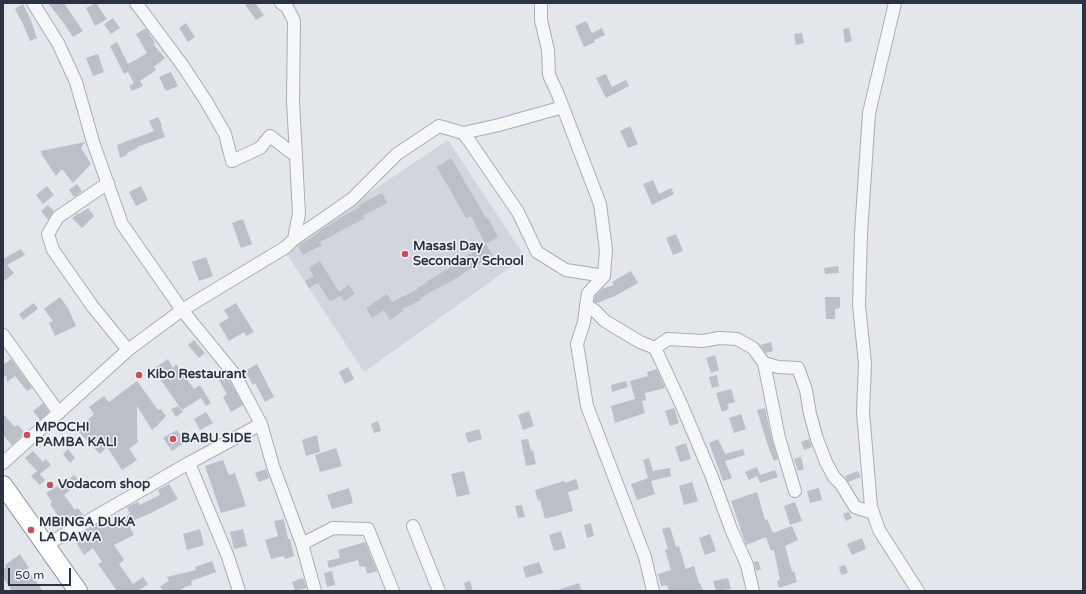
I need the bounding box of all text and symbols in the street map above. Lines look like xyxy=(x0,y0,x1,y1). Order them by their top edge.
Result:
place label: Masasi Day Secondary School xyxy=(413,239,524,270)
marker: Masasi Day Secondary School xyxy=(400,249,410,259)
place label: Kibo Restaurant xyxy=(147,367,246,383)
marker: Kibo Restaurant xyxy=(134,370,144,380)
place label: MPOCHI PAMBA KALI xyxy=(35,420,117,451)
marker: MPOCHI PAMBA KALI xyxy=(22,430,32,440)
place label: BABU SIDE xyxy=(181,431,252,447)
marker: BABU SIDE xyxy=(168,434,178,444)
place label: Vodacom shop xyxy=(58,477,150,493)
marker: Vodacom shop xyxy=(45,480,55,490)
place label: MBINGA DUKA LA DAWA xyxy=(39,515,135,546)
marker: MBINGA DUKA LA DAWA xyxy=(26,525,36,535)
scale bar xyxy=(10,560,73,586)
text: 50 m xyxy=(15,568,44,582)

